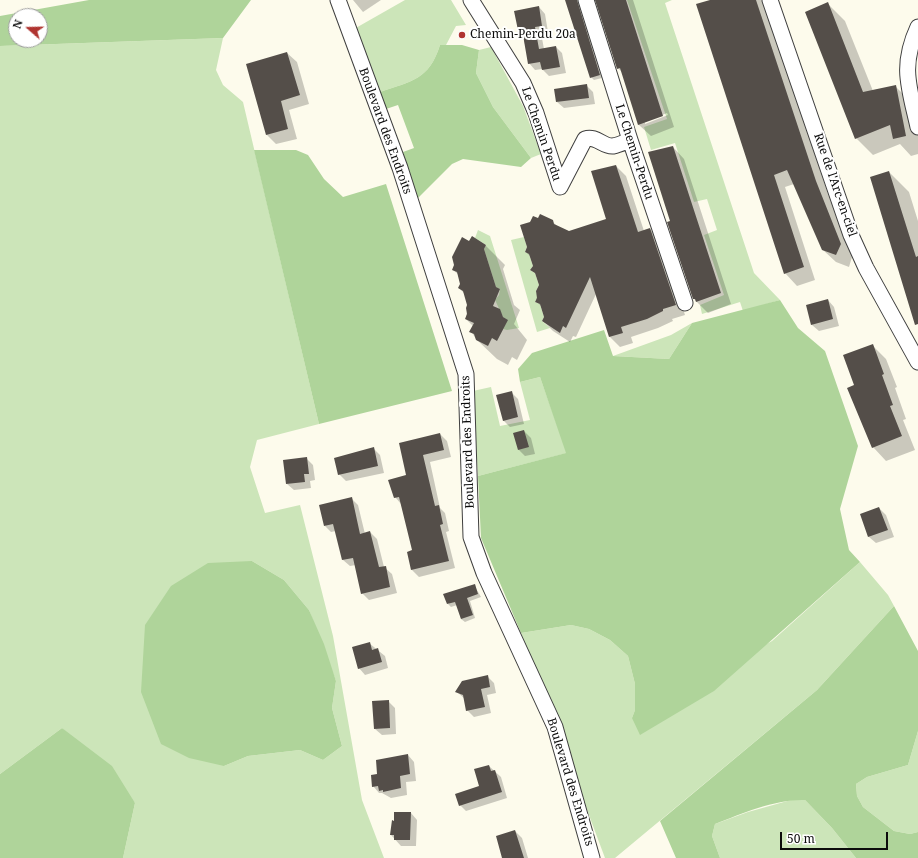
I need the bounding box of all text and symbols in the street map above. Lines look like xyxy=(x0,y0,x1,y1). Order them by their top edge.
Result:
north arrow xyxy=(8,8,48,48)
text: N xyxy=(9,17,26,31)
place label: Chemin-Perdu 20a xyxy=(470,28,576,42)
marker: Chemin-Perdu 20a xyxy=(457,30,467,40)
street label: Boulevard des Endroits xyxy=(355,66,415,196)
street label: Le Chemin Perdu xyxy=(518,85,564,183)
street label: Le Chemin-Perdu xyxy=(612,103,656,201)
street label: Rue de l'Arc-en-ciel xyxy=(810,131,860,239)
street label: Boulevard des Endroits xyxy=(458,375,478,509)
street label: Boulevard des Endroits xyxy=(544,716,596,848)
scale bar xyxy=(782,824,890,850)
text: 50 m xyxy=(787,830,815,847)

